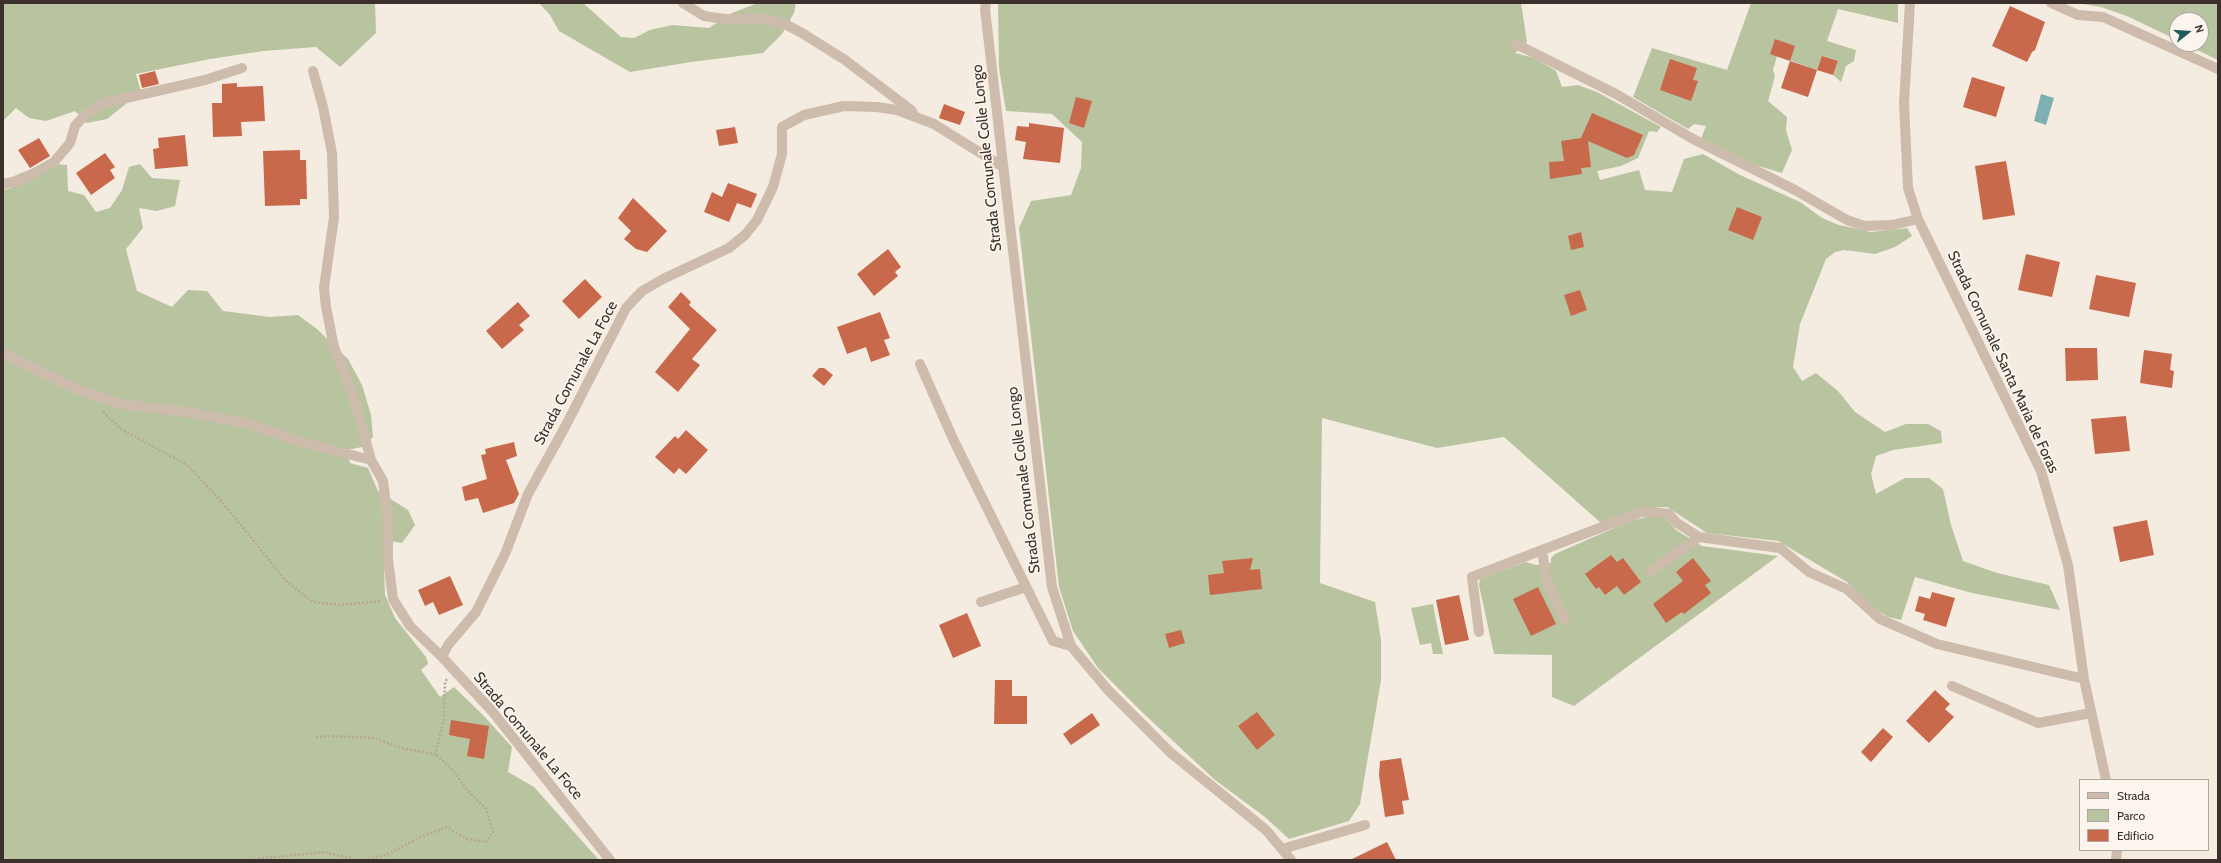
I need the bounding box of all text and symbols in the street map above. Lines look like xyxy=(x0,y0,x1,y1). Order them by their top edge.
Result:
north arrow xyxy=(2169,12,2209,52)
text: N xyxy=(2192,23,2207,35)
street label: Strada Comunale Colle Longo xyxy=(968,64,1006,252)
street label: Strada Comunale Santa Maria de Foras xyxy=(1943,248,2063,476)
street label: Strada Comunale La Foce xyxy=(530,298,622,448)
street label: Strada Comunale Colle Longo xyxy=(1004,386,1044,574)
street label: Strada Comunale La Foce xyxy=(469,669,587,803)
legend xyxy=(2079,779,2209,851)
text: Strada xyxy=(2117,788,2150,803)
text: Parco xyxy=(2117,808,2145,823)
text: Edificio xyxy=(2117,828,2154,843)

